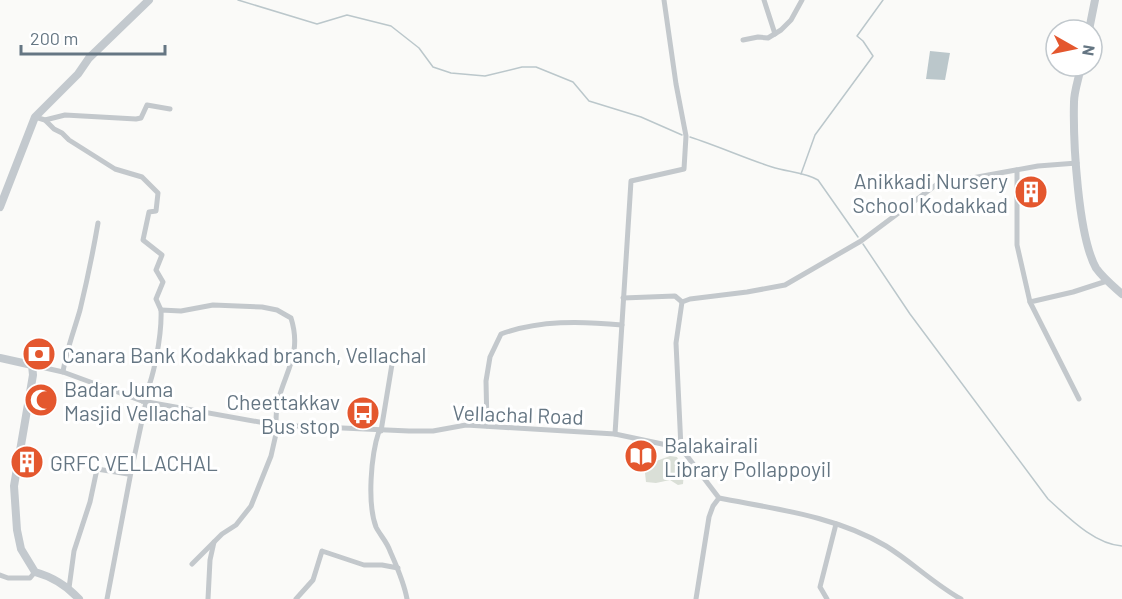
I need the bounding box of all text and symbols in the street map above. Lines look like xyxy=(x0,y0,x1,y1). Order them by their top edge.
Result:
scale bar xyxy=(21,18,165,56)
north arrow xyxy=(1044,18,1104,78)
text: 200 m xyxy=(30,27,78,49)
text: N xyxy=(1079,44,1100,57)
place label: Anikkadi Nursery School Kodakkad xyxy=(853,168,1008,217)
building icon: Anikkadi Nursery School Kodakkad xyxy=(1013,174,1049,210)
bank icon: Canara Bank Kodakkad branch, Vellachal xyxy=(21,336,57,372)
place label: Canara Bank Kodakkad branch, Vellachal xyxy=(62,342,426,367)
place label: Badar Juma Masjid Vellachal xyxy=(64,376,207,425)
mosque icon: Badar Juma Masjid Vellachal xyxy=(23,382,59,418)
place label: Cheettakkav Bus stop xyxy=(226,389,340,438)
bus stop icon: Cheettakkav Bus stop xyxy=(345,395,381,431)
street label: Vellachal Road xyxy=(452,399,584,429)
place label: Balakairali Library Pollappoyil xyxy=(664,432,831,481)
library icon: Balakairali Library Pollappoyil xyxy=(623,438,659,474)
building icon: GRFC VELLACHAL xyxy=(9,444,45,480)
place label: GRFC VELLACHAL xyxy=(50,450,218,475)

